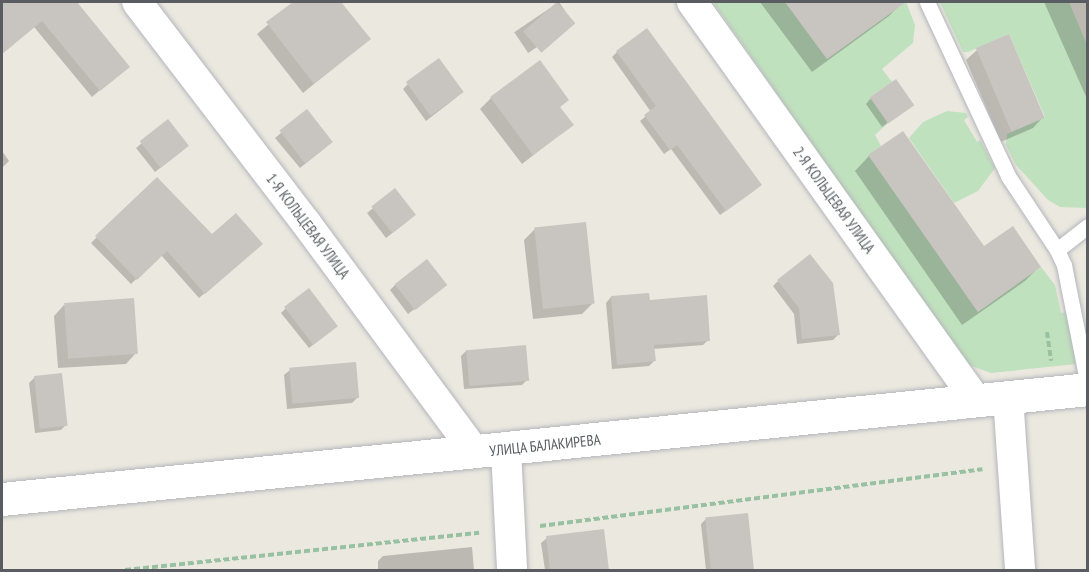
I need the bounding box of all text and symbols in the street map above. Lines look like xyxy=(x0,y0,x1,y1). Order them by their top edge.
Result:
street label: 2-Я КОЛЬЦЕВАЯ УЛИЦА xyxy=(789,143,879,257)
street label: 1-Я КОЛЬЦЕВАЯ УЛИЦА xyxy=(262,170,354,282)
street label: УЛИЦА БАЛАКИРЕВА xyxy=(488,430,602,460)

